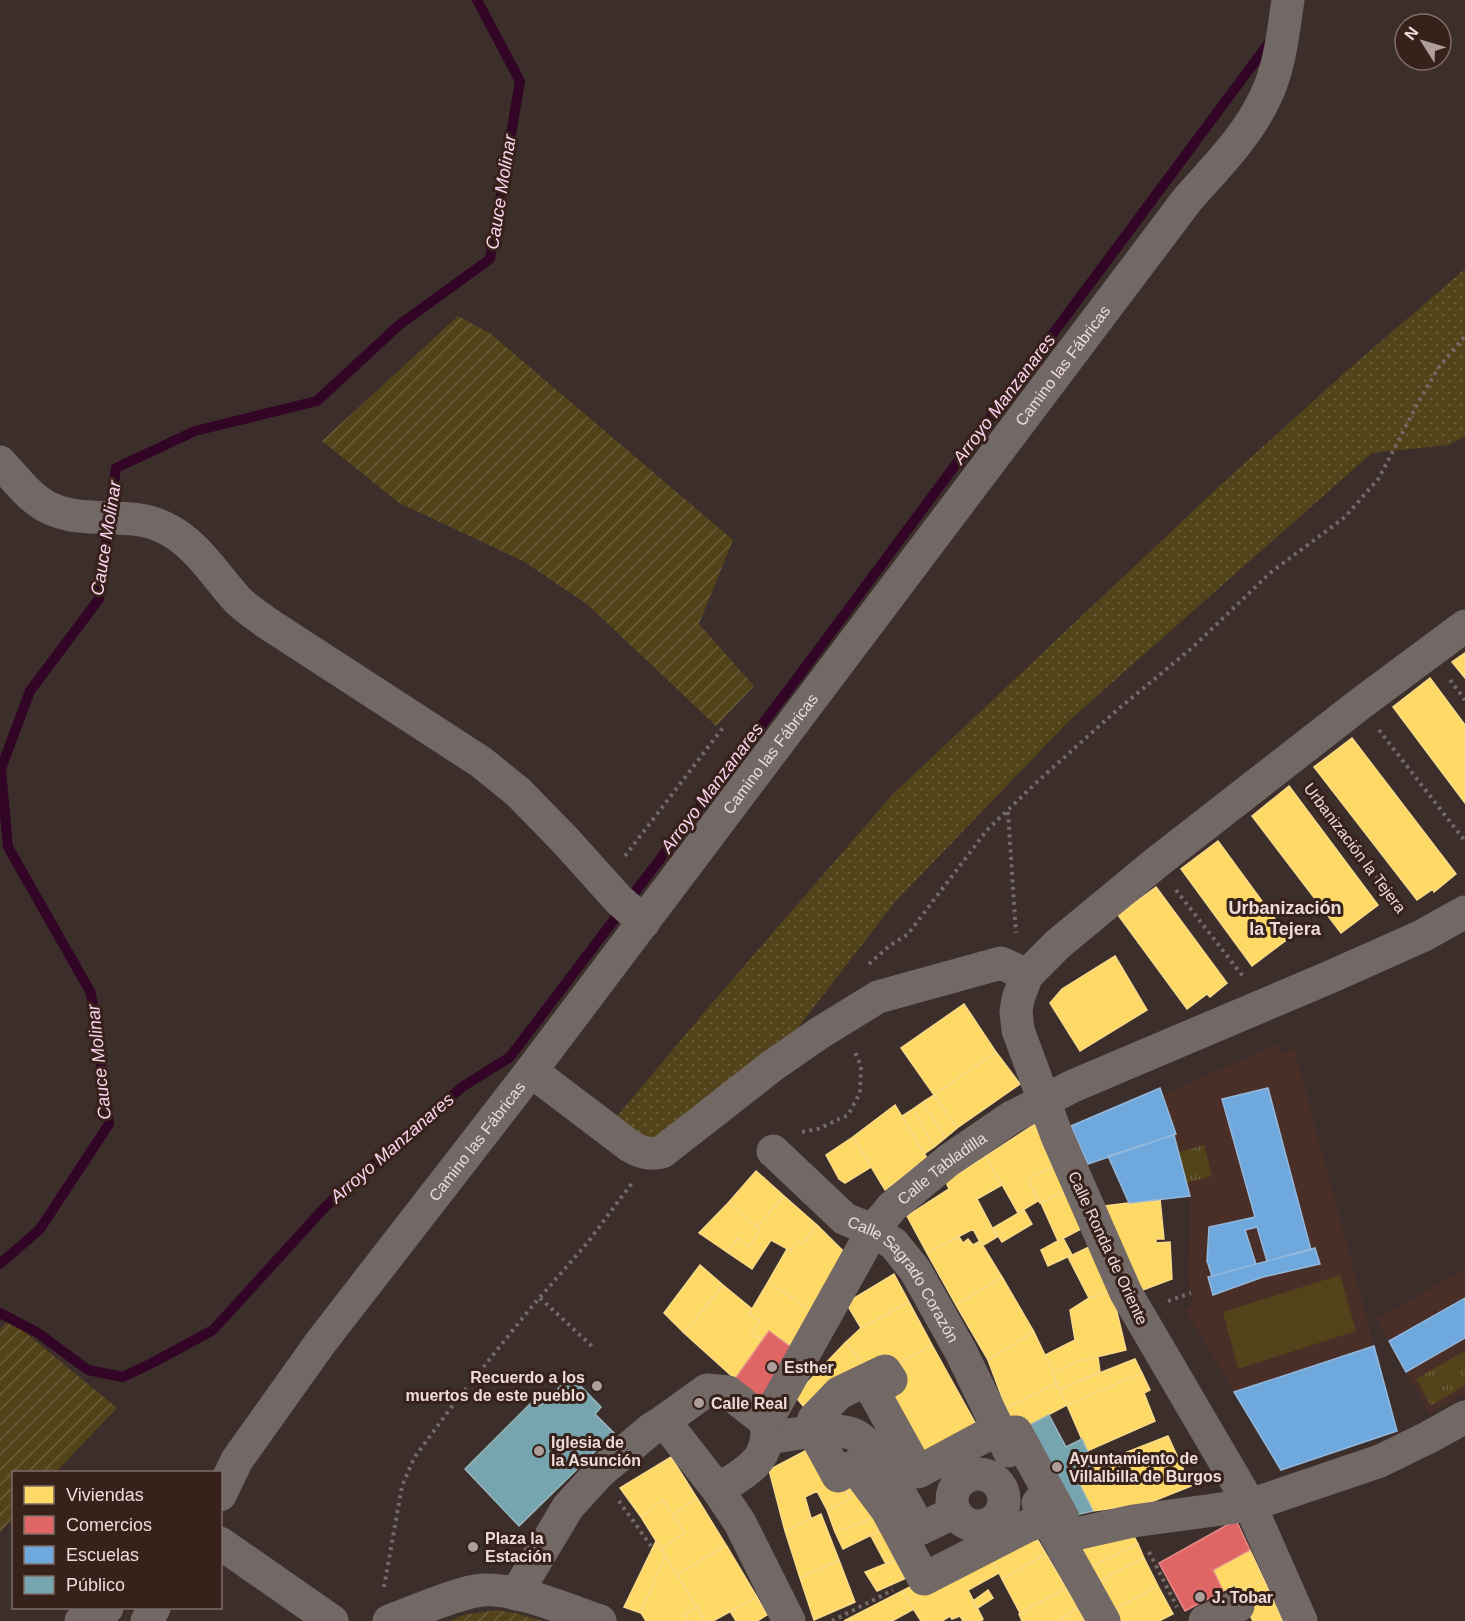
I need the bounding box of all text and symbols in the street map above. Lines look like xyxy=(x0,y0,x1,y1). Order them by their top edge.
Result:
north arrow xyxy=(1393,12,1453,72)
text: N xyxy=(1401,24,1422,43)
water label: Cauce Molinar xyxy=(482,132,520,251)
street label: Camino las Fábricas xyxy=(1012,302,1113,429)
water label: Arroyo Manzanares xyxy=(948,330,1059,469)
water label: Cauce Molinar xyxy=(87,478,125,597)
street label: Camino las Fábricas xyxy=(719,690,821,817)
water label: Arroyo Manzanares xyxy=(656,719,767,858)
street label: Urbanización la Tejera xyxy=(1301,780,1409,916)
district label: Urbanización la Tejera xyxy=(1228,898,1342,939)
water label: Cauce Molinar xyxy=(83,1002,115,1121)
street label: Camino las Fábricas xyxy=(425,1078,528,1204)
water label: Arroyo Manzanares xyxy=(325,1089,458,1208)
street label: Calle Tabladilla xyxy=(894,1129,989,1208)
street label: Calle Ronda de Oriente xyxy=(1065,1169,1151,1327)
street label: Calle Sagrado Corazón xyxy=(845,1212,962,1345)
place label: Esther xyxy=(784,1359,834,1376)
marker: Esther xyxy=(765,1360,779,1374)
place label: Recuerdo a los muertos de este pueblo xyxy=(405,1369,585,1404)
marker: Recuerdo a los muertos de este pueblo xyxy=(590,1379,604,1393)
place label: Calle Real xyxy=(711,1395,787,1412)
marker: Calle Real xyxy=(692,1396,706,1410)
place label: Iglesia de la Asunción xyxy=(551,1434,641,1469)
marker: Iglesia de la Asunción xyxy=(532,1444,546,1458)
place label: Ayuntamiento de Villalbilla de Burgos xyxy=(1069,1450,1222,1485)
marker: Ayuntamiento de Villalbilla de Burgos xyxy=(1050,1460,1064,1474)
legend xyxy=(12,1471,222,1609)
text: Viviendas xyxy=(66,1485,144,1505)
text: Comercios xyxy=(66,1515,152,1535)
place label: Plaza la Estación xyxy=(485,1530,552,1565)
marker: Plaza la Estación xyxy=(466,1540,480,1554)
text: Escuelas xyxy=(66,1545,139,1565)
text: Público xyxy=(66,1575,125,1595)
place label: J. Tobar xyxy=(1212,1589,1273,1606)
marker: J. Tobar xyxy=(1193,1590,1207,1604)

